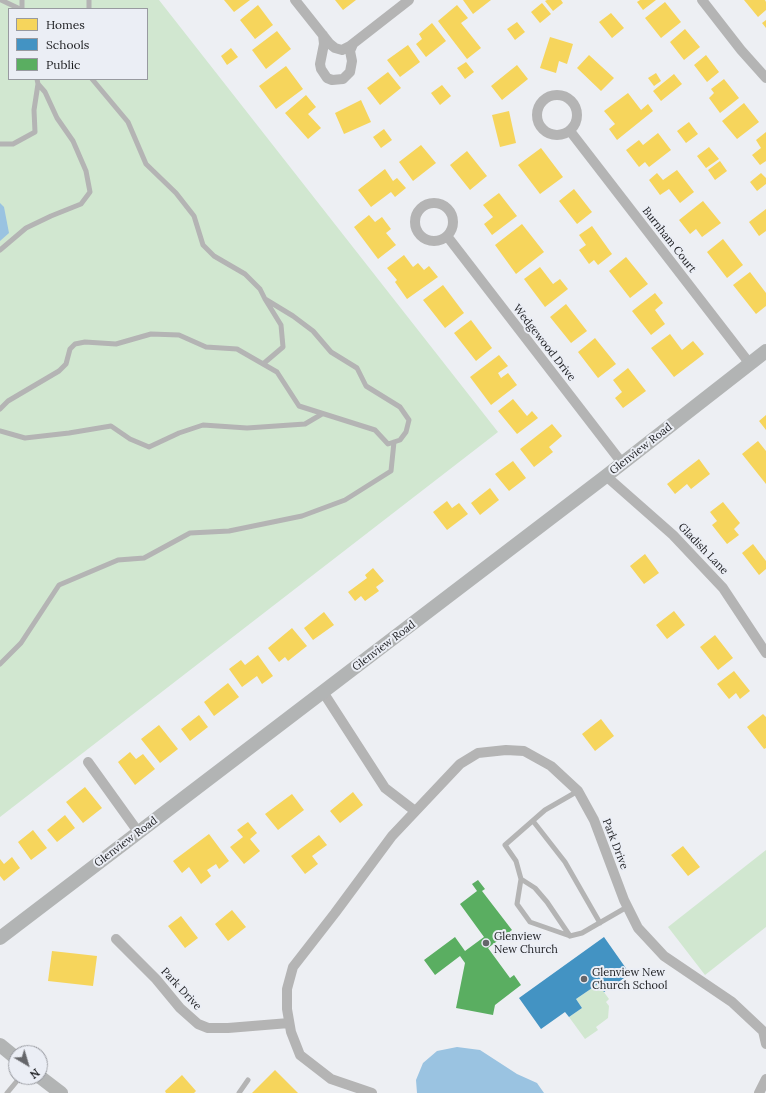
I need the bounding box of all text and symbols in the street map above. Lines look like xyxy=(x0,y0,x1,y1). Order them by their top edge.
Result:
legend xyxy=(8,8,148,80)
text: Homes xyxy=(46,17,85,32)
text: Schools xyxy=(46,37,89,52)
text: Public xyxy=(46,57,80,72)
street label: Burnham Court xyxy=(639,205,699,275)
street label: Wedgewood Drive xyxy=(510,302,578,384)
street label: Glenview Road xyxy=(607,421,675,477)
street label: Gladish Lane xyxy=(675,521,731,577)
street label: Glenview Road xyxy=(350,618,418,674)
street label: Glenview Road xyxy=(92,814,160,870)
street label: Park Drive xyxy=(599,817,631,871)
place label: Glenview New Church xyxy=(494,930,558,956)
marker: Glenview New Church xyxy=(481,938,491,948)
street label: Park Drive xyxy=(158,965,204,1013)
place label: Glenview New Church School xyxy=(592,966,667,992)
marker: Glenview New Church School xyxy=(579,974,589,984)
north arrow xyxy=(8,1045,48,1085)
text: N xyxy=(27,1066,42,1082)

